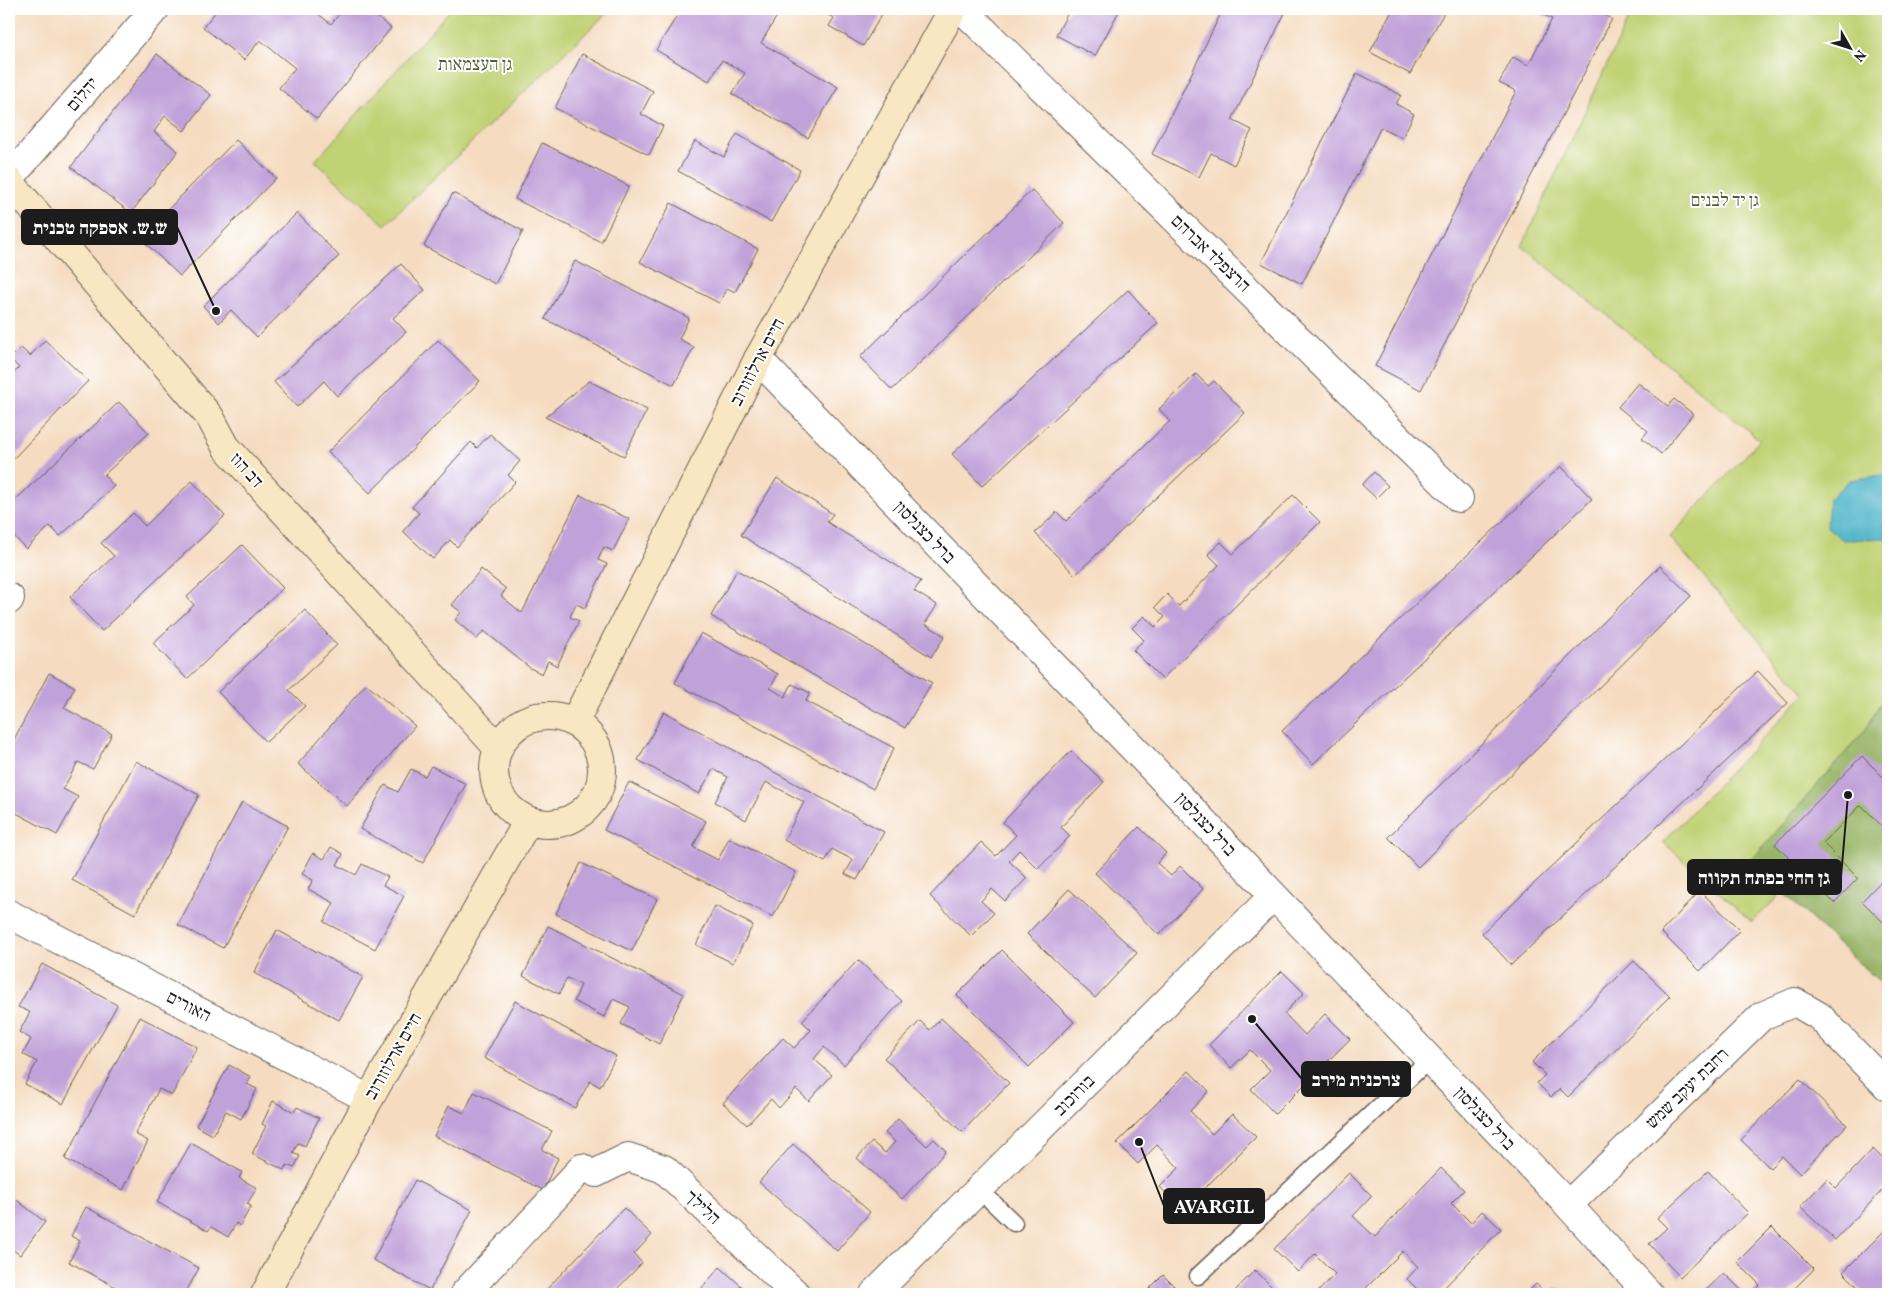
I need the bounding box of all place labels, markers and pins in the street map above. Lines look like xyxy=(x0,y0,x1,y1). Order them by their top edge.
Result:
callout: ש.ש. אספקה טכנית xyxy=(22,210,177,244)
callout: גן החי בפתח תקווה xyxy=(1688,860,1841,894)
callout: צרכנית מירב xyxy=(1302,1062,1410,1096)
callout: AVARGIL xyxy=(1164,1189,1264,1223)

